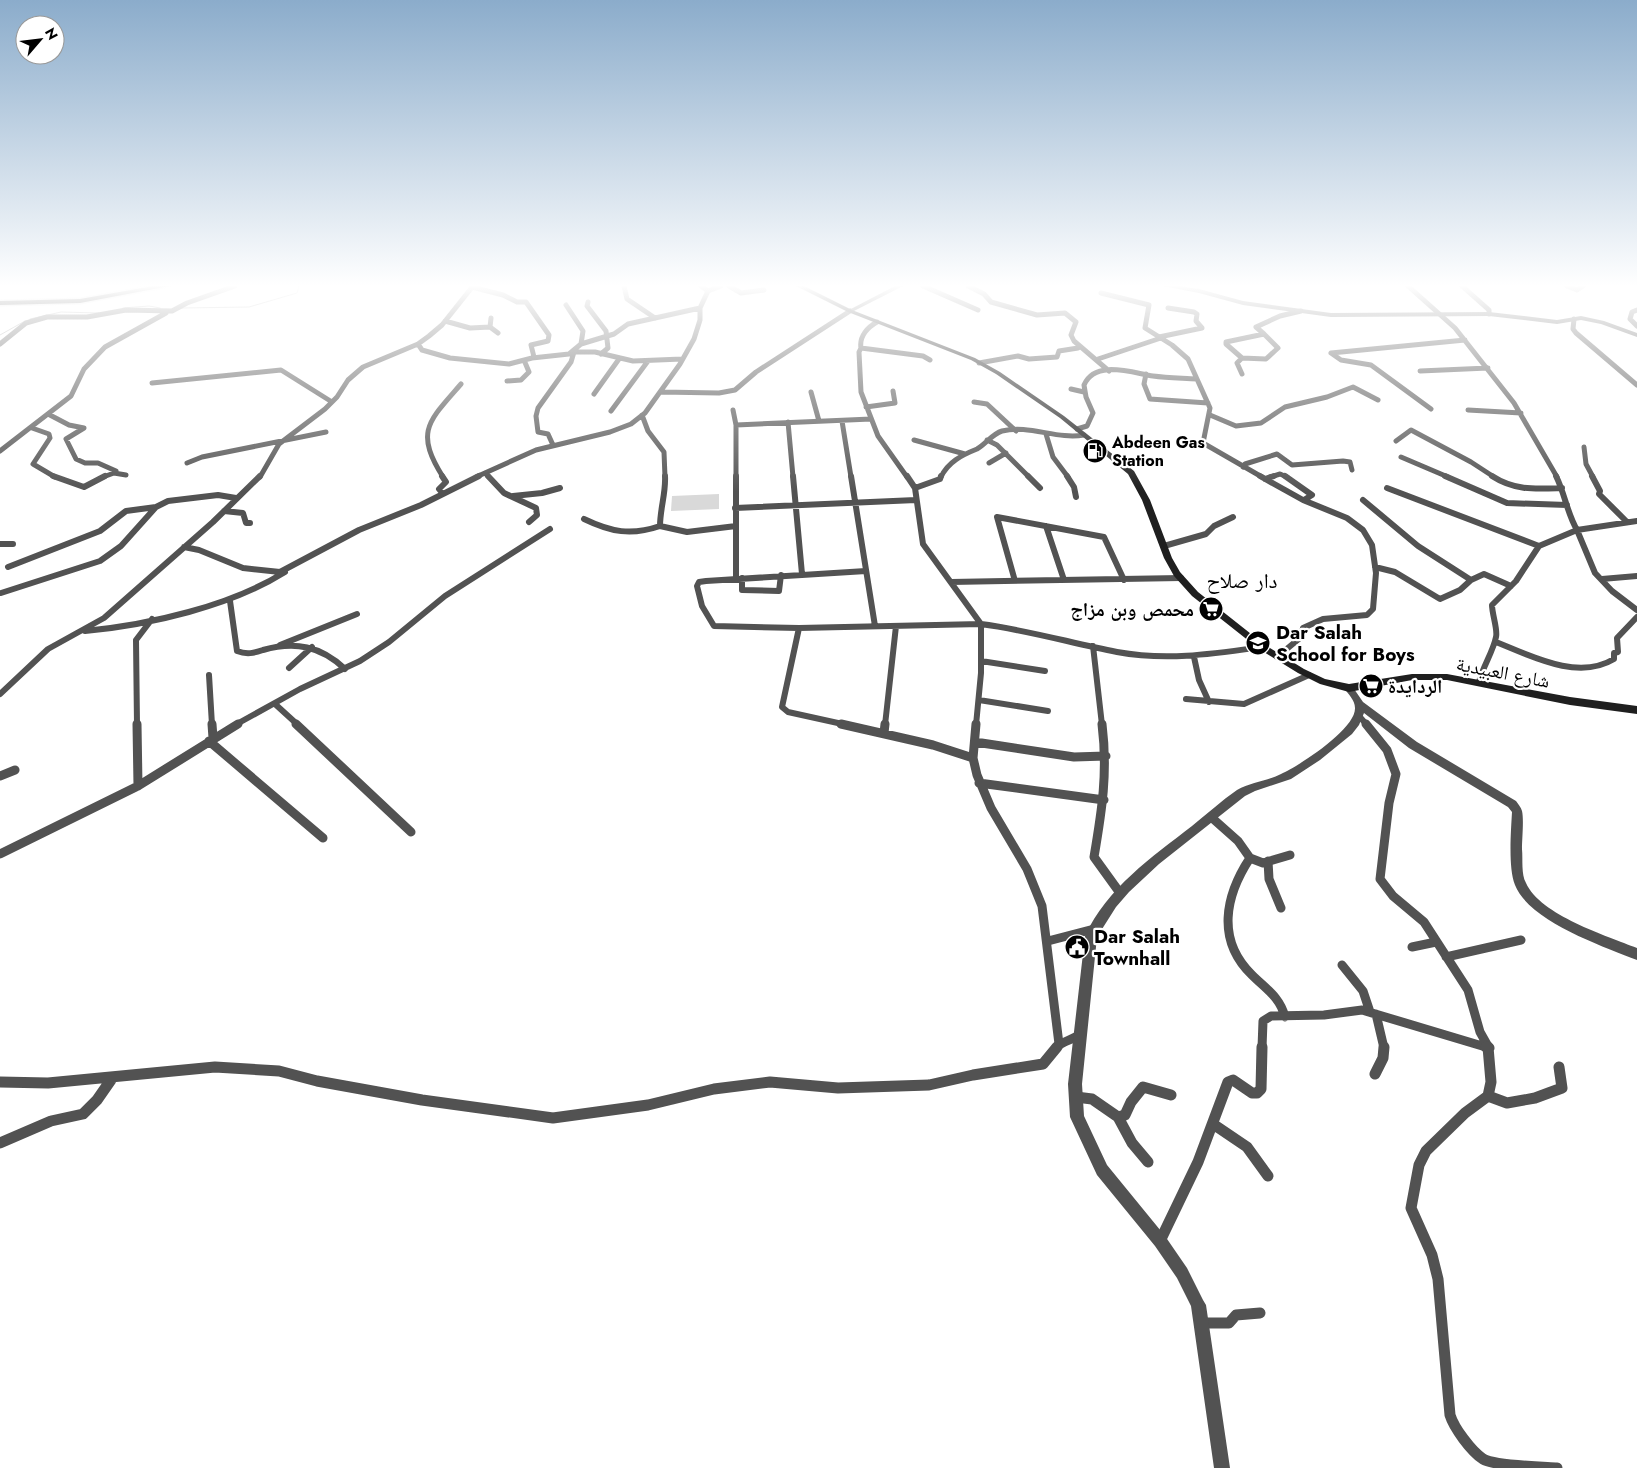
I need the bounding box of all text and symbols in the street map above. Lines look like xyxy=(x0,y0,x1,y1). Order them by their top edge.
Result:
north arrow xyxy=(15,15,65,65)
text: N xyxy=(40,24,63,44)
place label: Abdeen Gas Station xyxy=(1111,431,1205,472)
fuel station icon: Abdeen Gas Station xyxy=(1082,438,1108,464)
district label: دار صلاح xyxy=(1207,566,1277,596)
place label: محمص وبن مزاج xyxy=(1070,596,1194,623)
supermarket icon: محمص وبن مزاج xyxy=(1198,596,1224,622)
place label: Dar Salah School for Boys xyxy=(1276,619,1415,668)
school or university icon: Dar Salah School for Boys xyxy=(1245,630,1271,656)
street label: شارع العبيدية xyxy=(1454,650,1552,695)
supermarket icon: الردايدة xyxy=(1358,673,1384,699)
place label: الردايدة xyxy=(1388,673,1443,700)
place label: Dar Salah Townhall xyxy=(1094,923,1180,972)
public building icon: Dar Salah Townhall xyxy=(1064,934,1090,960)

